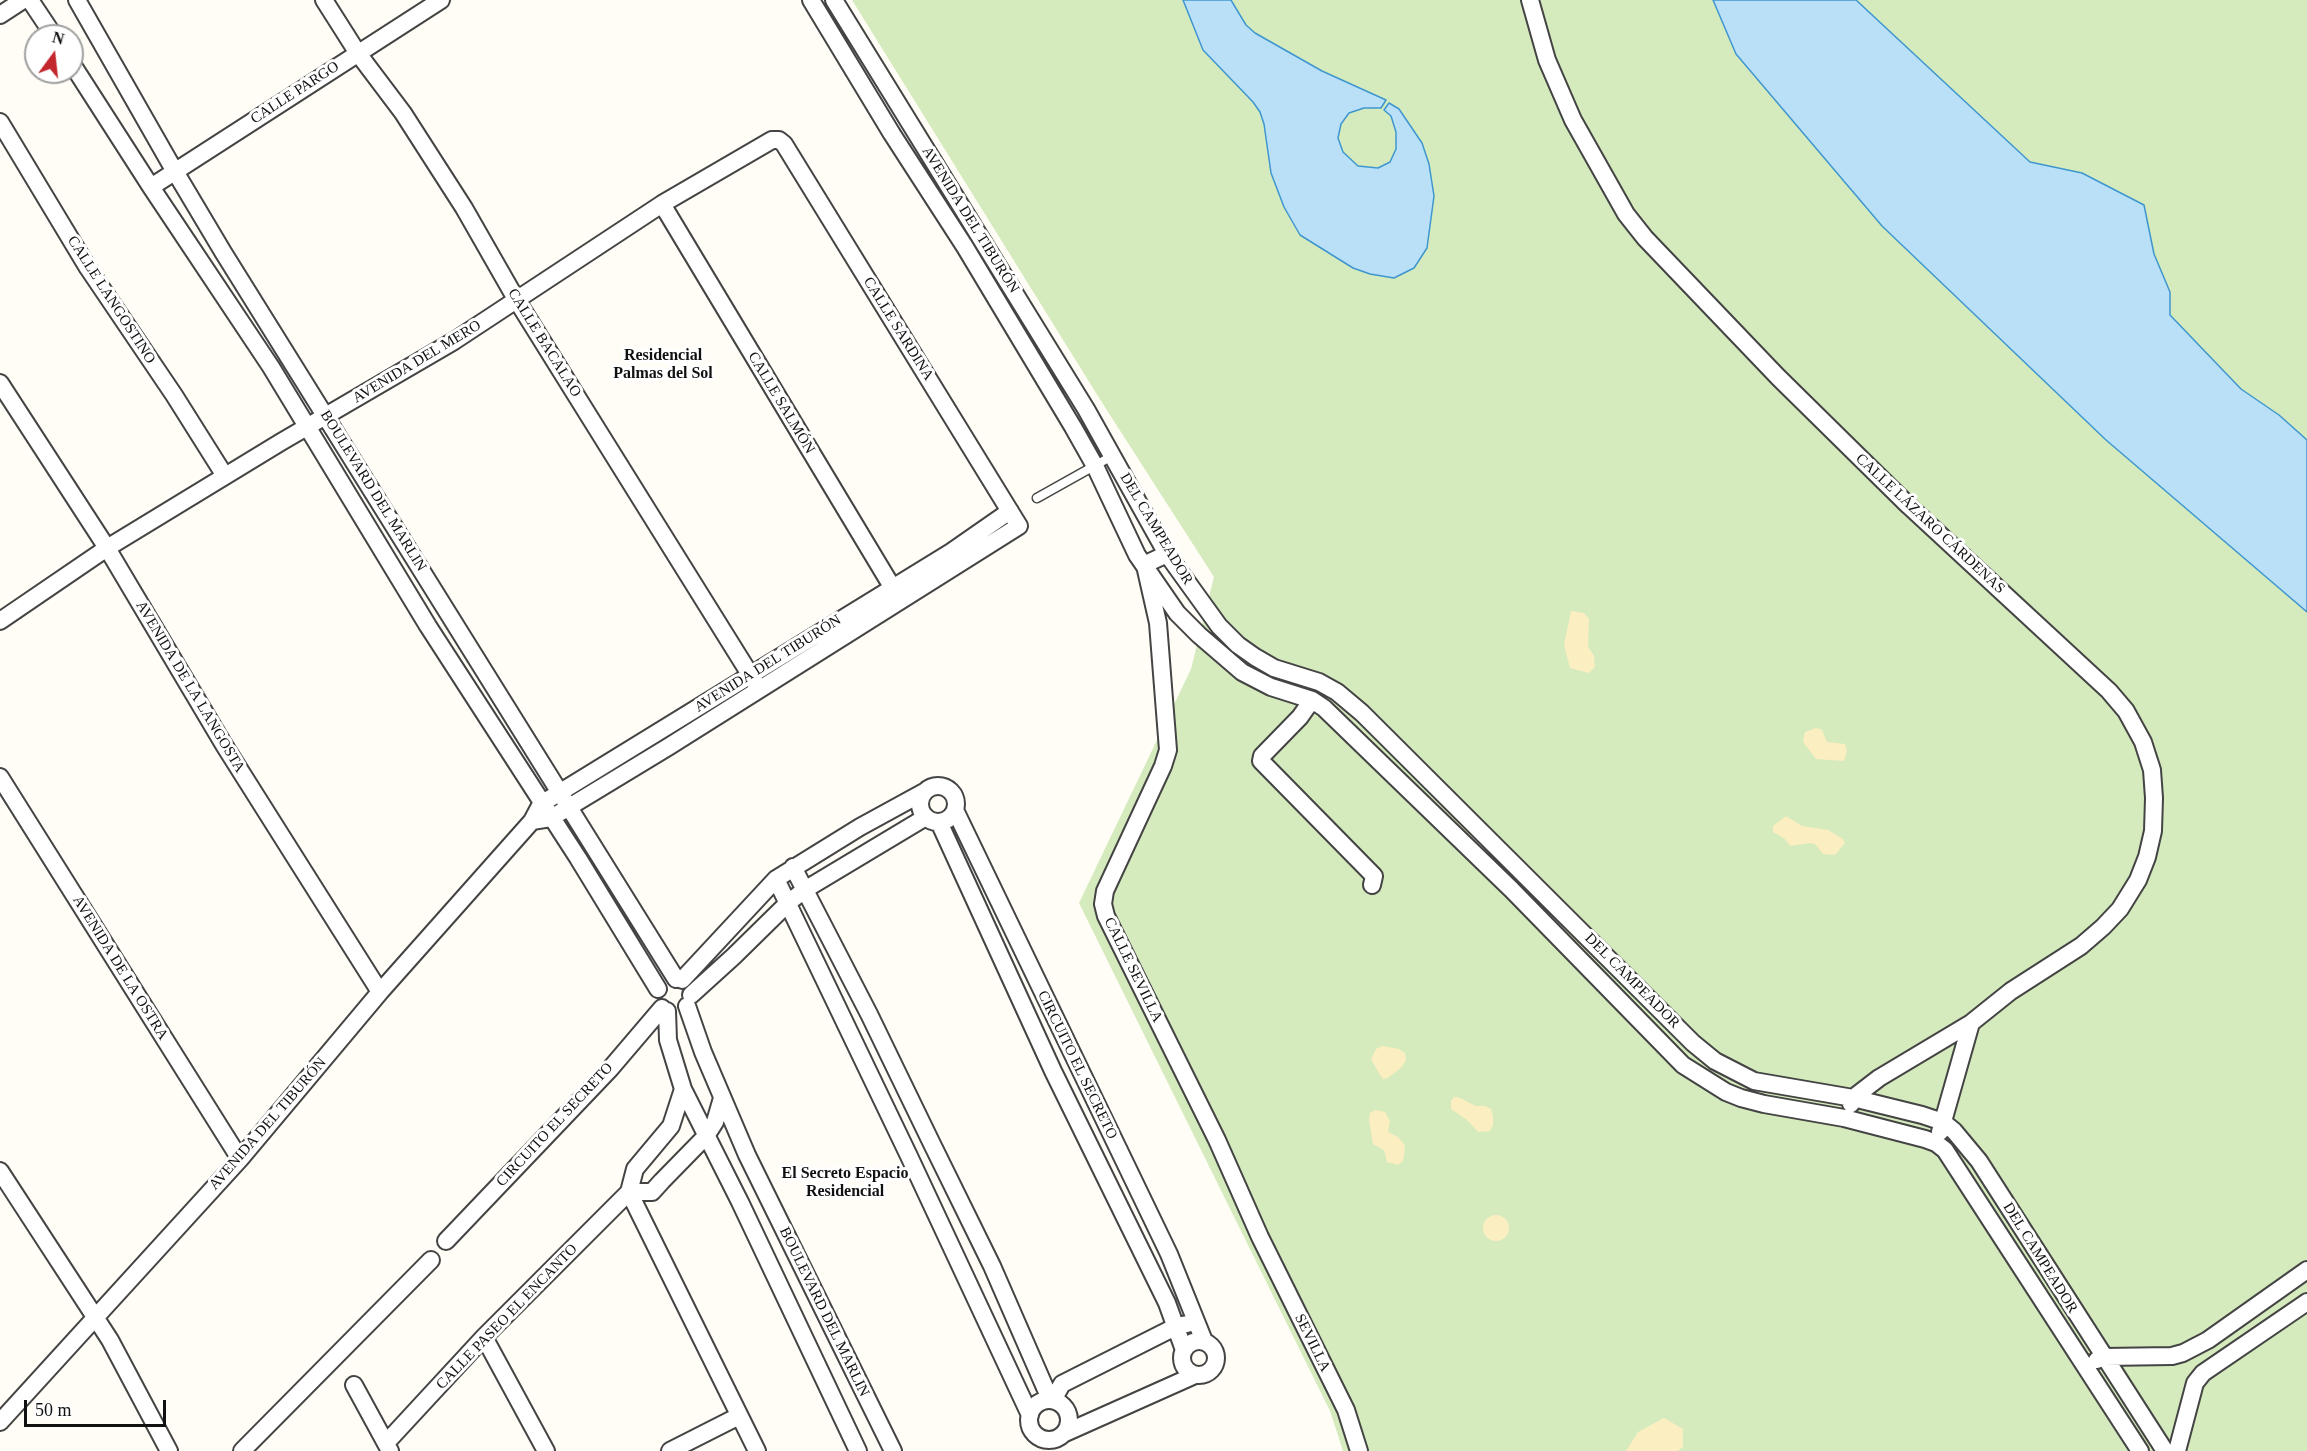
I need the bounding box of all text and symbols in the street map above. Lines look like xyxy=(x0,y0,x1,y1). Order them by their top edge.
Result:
north arrow xyxy=(24,24,84,84)
text: N xyxy=(50,28,66,48)
street label: CALLE PARGO xyxy=(248,58,342,128)
street label: AVENIDA DEL TIBURÓN xyxy=(917,143,1023,297)
street label: CALLE LANGOSTINO xyxy=(63,233,159,367)
street label: CALLE SARDINA xyxy=(859,274,937,384)
street label: CALLE BACALAO xyxy=(503,285,585,401)
street label: AVENIDA DEL MERO xyxy=(350,317,484,407)
district label: Residencial Palmas del Sol xyxy=(613,346,713,384)
street label: CALLE SALMÓN xyxy=(744,349,818,457)
street label: BOULEVARD DEL MARLIN xyxy=(316,407,430,575)
street label: CALLE LÁZARO CÁRDENAS xyxy=(1852,450,2008,598)
street label: DEL CAMPEADOR xyxy=(1116,470,1196,588)
street label: AVENIDA DE LA LANGOSTA xyxy=(131,598,249,776)
street label: AVENIDA DEL TIBURÓN xyxy=(691,611,845,717)
street label: AVENIDA DE LA OSTRA xyxy=(68,893,172,1043)
street label: CALLE SEVILLA xyxy=(1100,915,1166,1025)
street label: DEL CAMPEADOR xyxy=(1581,930,1683,1032)
street label: CIRCUITO EL SECRETO xyxy=(1033,988,1121,1142)
street label: AVENIDA DEL TIBURÓN xyxy=(206,1054,330,1194)
street label: CIRCUITO EL SECRETO xyxy=(493,1059,617,1191)
district label: El Secreto Espacio Residencial xyxy=(782,1164,908,1202)
street label: DEL CAMPEADOR xyxy=(1999,1199,2081,1317)
street label: BOULEVARD DEL MARLIN xyxy=(775,1224,873,1400)
street label: CALLE PASEO EL ENCANTO xyxy=(433,1240,581,1394)
street label: SEVILLA xyxy=(1290,1311,1334,1375)
scale bar xyxy=(27,1388,170,1426)
text: 50 m xyxy=(35,1400,72,1420)

